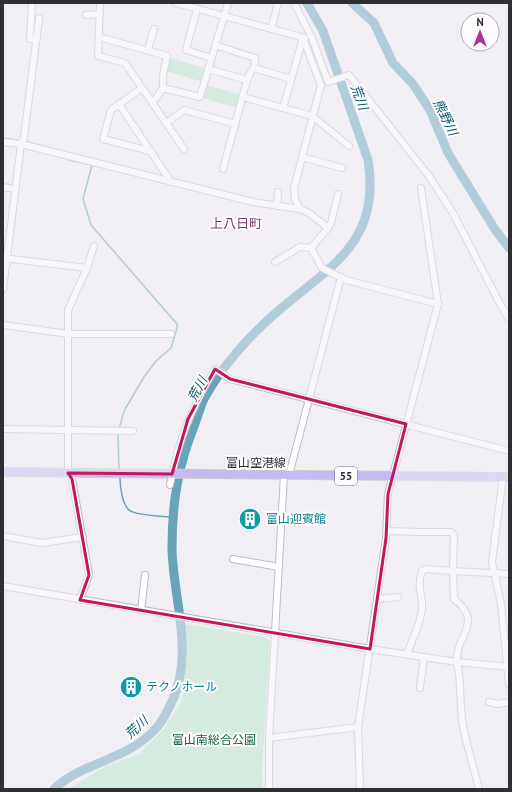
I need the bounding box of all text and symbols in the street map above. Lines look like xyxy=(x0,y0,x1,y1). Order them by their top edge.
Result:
north arrow xyxy=(460,12,500,52)
text: N xyxy=(476,15,484,29)
water label: 荒川 xyxy=(347,82,373,114)
water label: 熊野川 xyxy=(429,96,463,140)
district label: 上八日町 xyxy=(210,215,262,232)
water label: 荒川 xyxy=(184,372,212,405)
street label: 富山空港線 xyxy=(226,455,286,470)
road number: 55 xyxy=(335,467,357,485)
building icon: 富山迎賓館 xyxy=(237,506,263,532)
place label: 富山迎賓館 xyxy=(266,511,326,526)
building icon: テクノホール xyxy=(118,674,144,700)
place label: テクノホール xyxy=(146,679,217,694)
water label: 荒川 xyxy=(121,711,153,742)
park label: 富山南総合公園 xyxy=(172,732,256,747)

